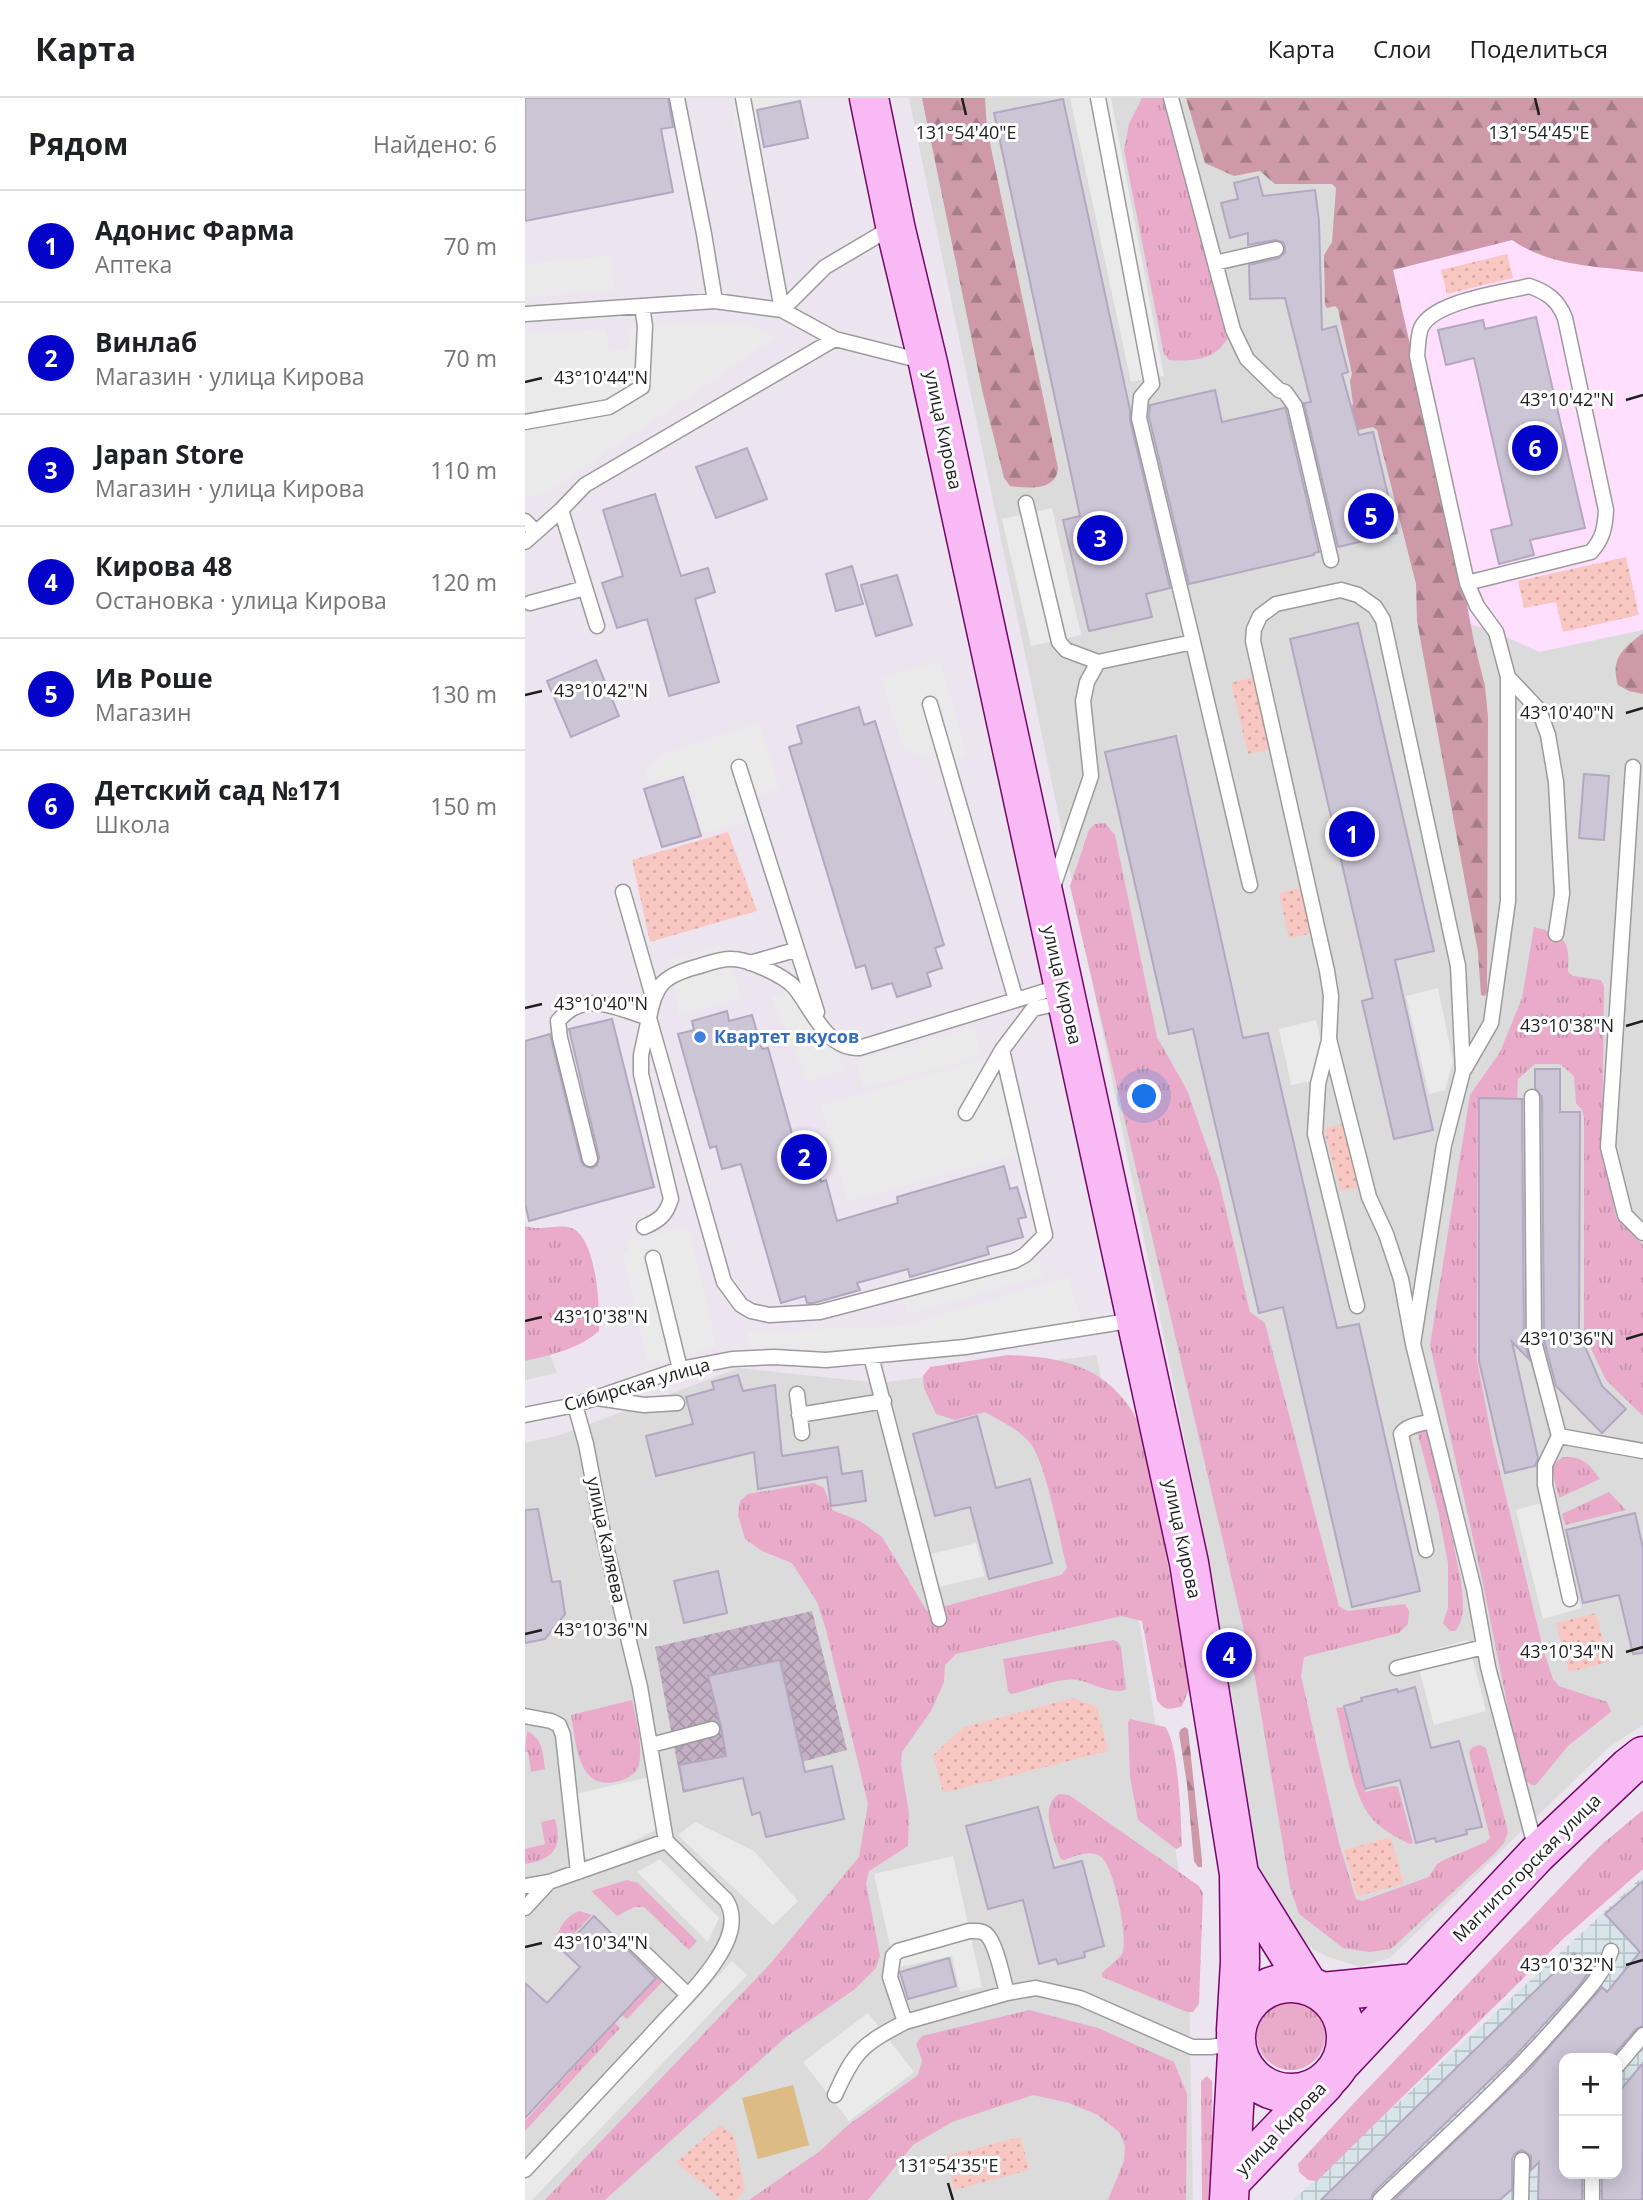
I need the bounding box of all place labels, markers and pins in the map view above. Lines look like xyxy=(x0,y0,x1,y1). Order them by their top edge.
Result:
pin: 6 xyxy=(1512,422,1558,474)
pin: 5 xyxy=(1348,490,1394,542)
pin: 3 xyxy=(1077,512,1123,564)
pin: 1 xyxy=(1329,808,1375,860)
place label: Квартет вкусов xyxy=(714,1024,859,1048)
marker: Квартет вкусов xyxy=(692,1029,708,1045)
pin: 2 xyxy=(781,1131,827,1183)
pin: 4 xyxy=(1206,1629,1252,1681)

